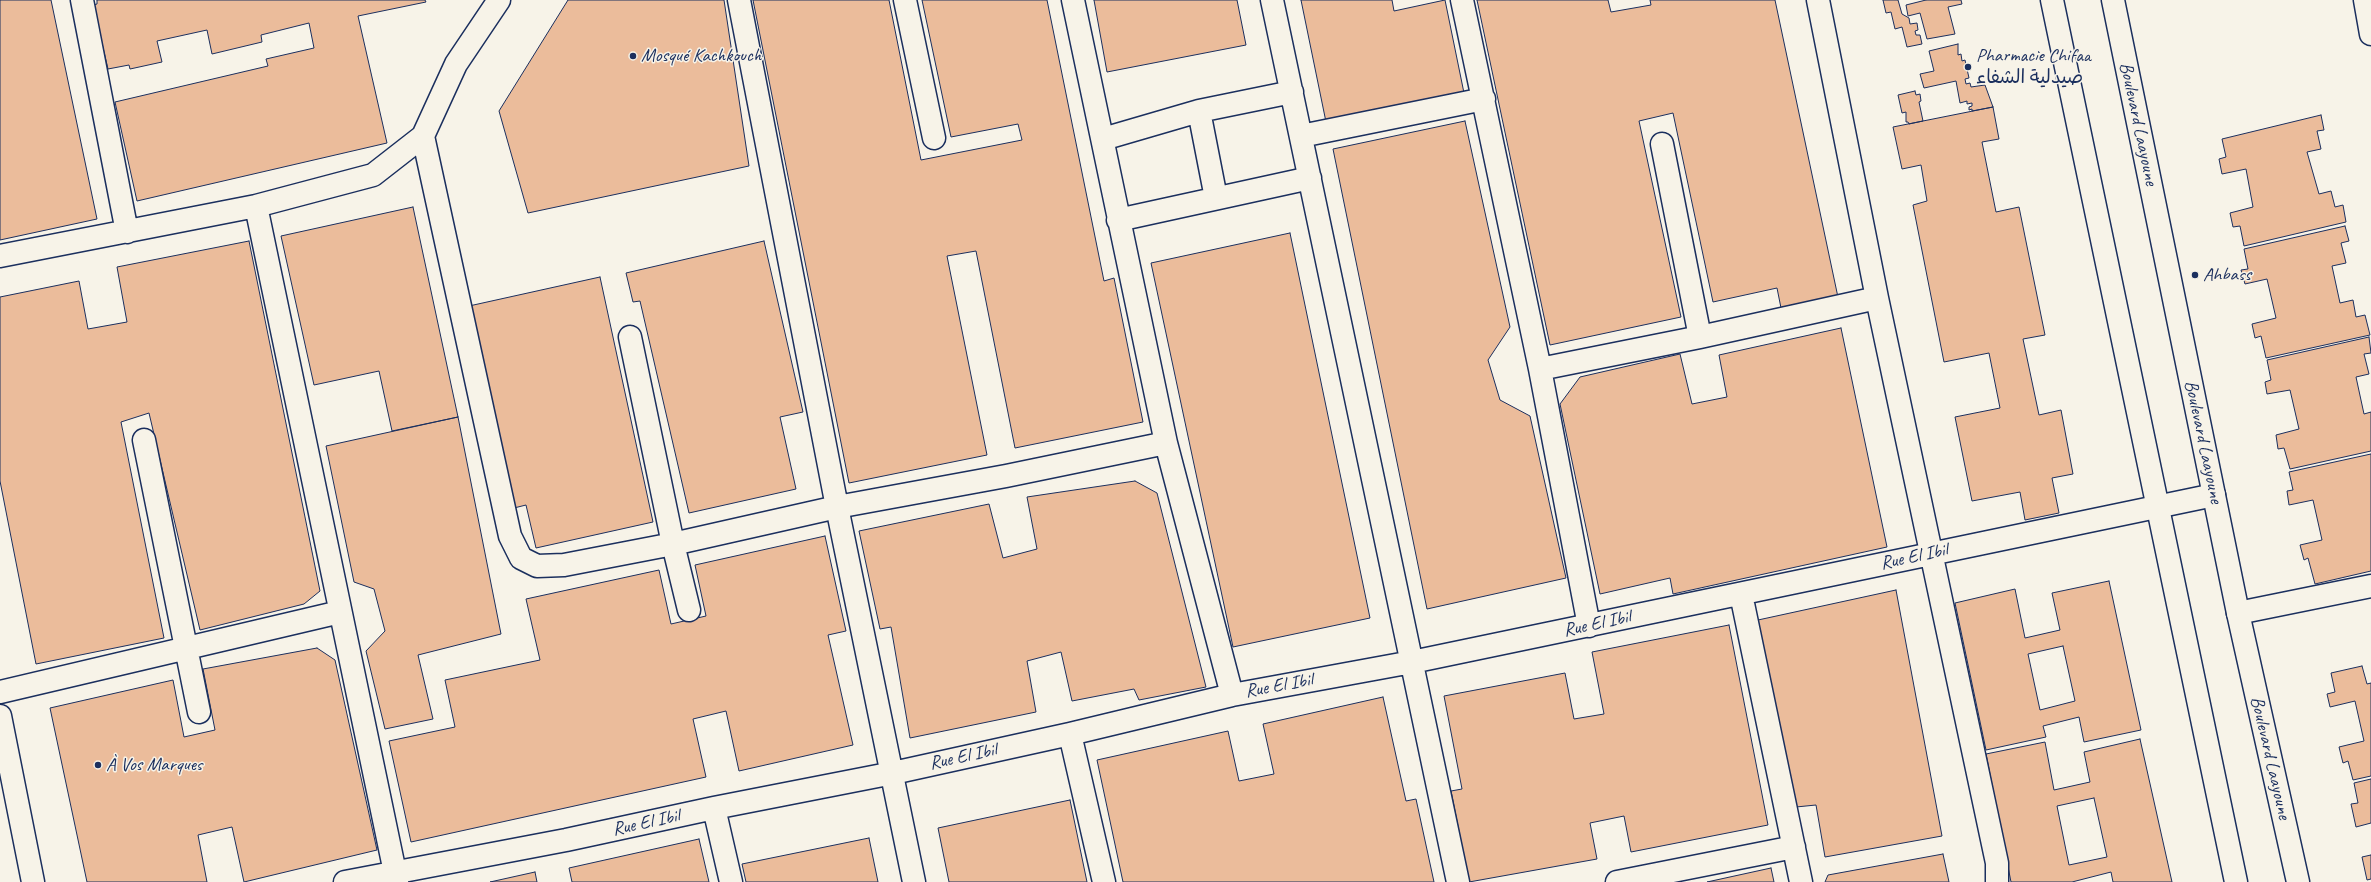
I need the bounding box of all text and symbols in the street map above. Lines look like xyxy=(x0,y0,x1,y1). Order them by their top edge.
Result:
place label: Mosqué Kachkouch xyxy=(641,45,761,67)
place label: Pharmacie Chifaa صيدلية الشفاء xyxy=(1976,45,2091,89)
marker: Mosqué Kachkouch xyxy=(628,51,638,61)
street label: Boulevard Laayoune xyxy=(2114,60,2162,188)
marker: Pharmacie Chifaa صيدلية الشفاء xyxy=(1963,62,1973,72)
place label: Ahbass xyxy=(2203,264,2251,286)
marker: Ahbass xyxy=(2190,270,2200,280)
street label: Boulevard Laayoune xyxy=(2179,378,2227,506)
street label: Rue El Ibil xyxy=(1878,539,1950,575)
street label: Rue El Ibil xyxy=(1561,606,1633,642)
street label: Rue El Ibil xyxy=(1243,669,1315,703)
street label: Boulevard Laayoune xyxy=(2245,694,2295,822)
street label: Rue El Ibil xyxy=(927,739,999,775)
place label: À Vos Marques xyxy=(106,754,202,776)
marker: À Vos Marques xyxy=(93,760,103,770)
street label: Rue El Ibil xyxy=(610,805,682,841)

